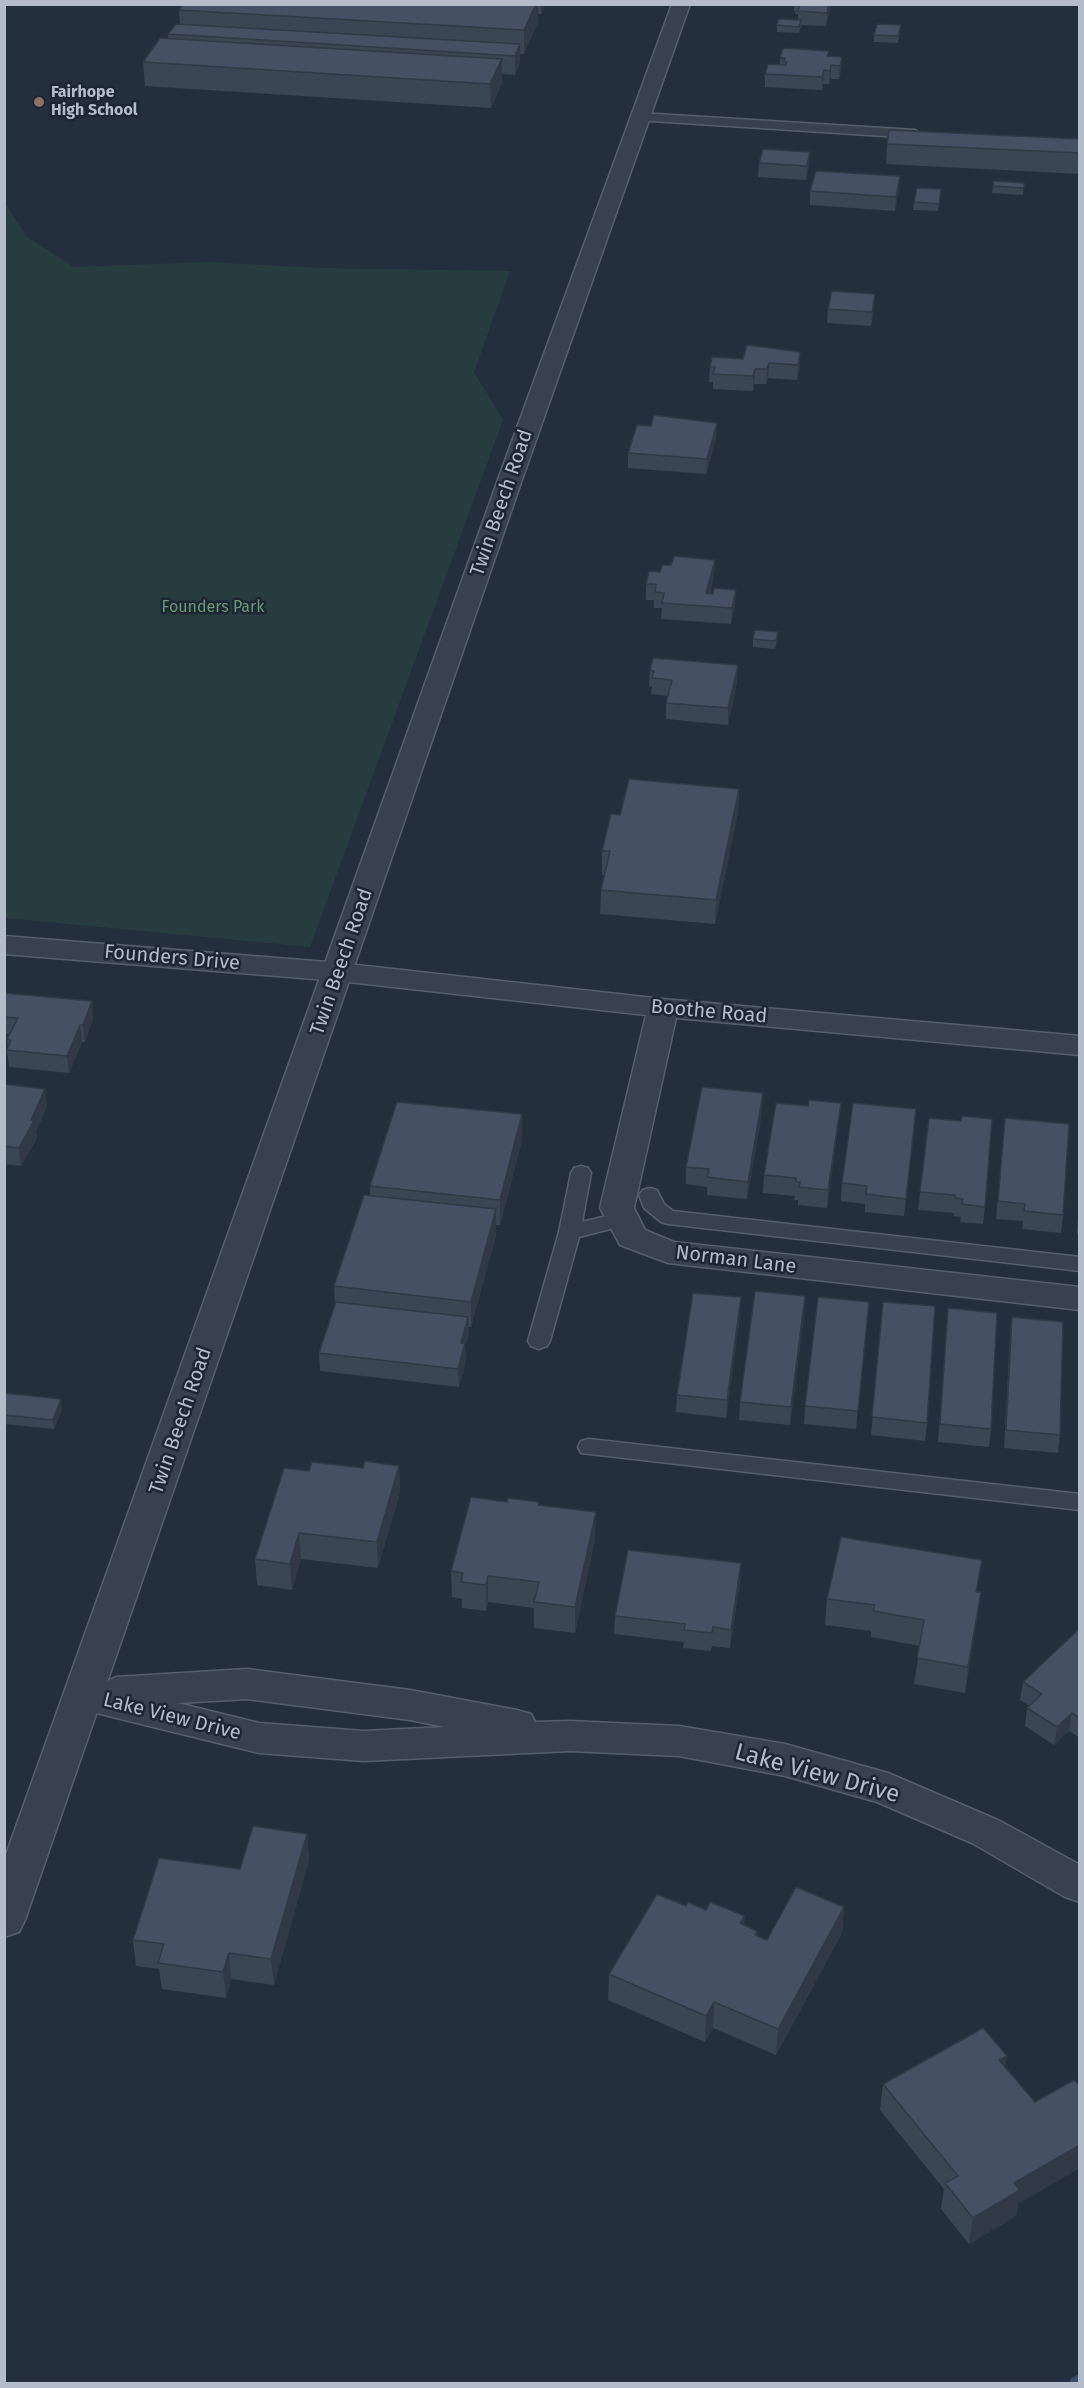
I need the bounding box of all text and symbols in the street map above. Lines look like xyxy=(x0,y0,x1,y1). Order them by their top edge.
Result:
place label: Fairhope High School xyxy=(51,83,137,121)
marker: Fairhope High School xyxy=(32,95,46,109)
street label: Twin Beech Road xyxy=(466,427,538,579)
park label: Founders Park xyxy=(162,598,264,618)
street label: Twin Beech Road xyxy=(306,886,378,1038)
street label: Founders Drive xyxy=(103,940,241,976)
street label: Boothe Road xyxy=(650,995,768,1029)
street label: Norman Lane xyxy=(674,1241,798,1279)
street label: Twin Beech Road xyxy=(145,1345,217,1497)
street label: Lake View Drive xyxy=(101,1688,243,1746)
street label: Lake View Drive xyxy=(731,1738,903,1810)

